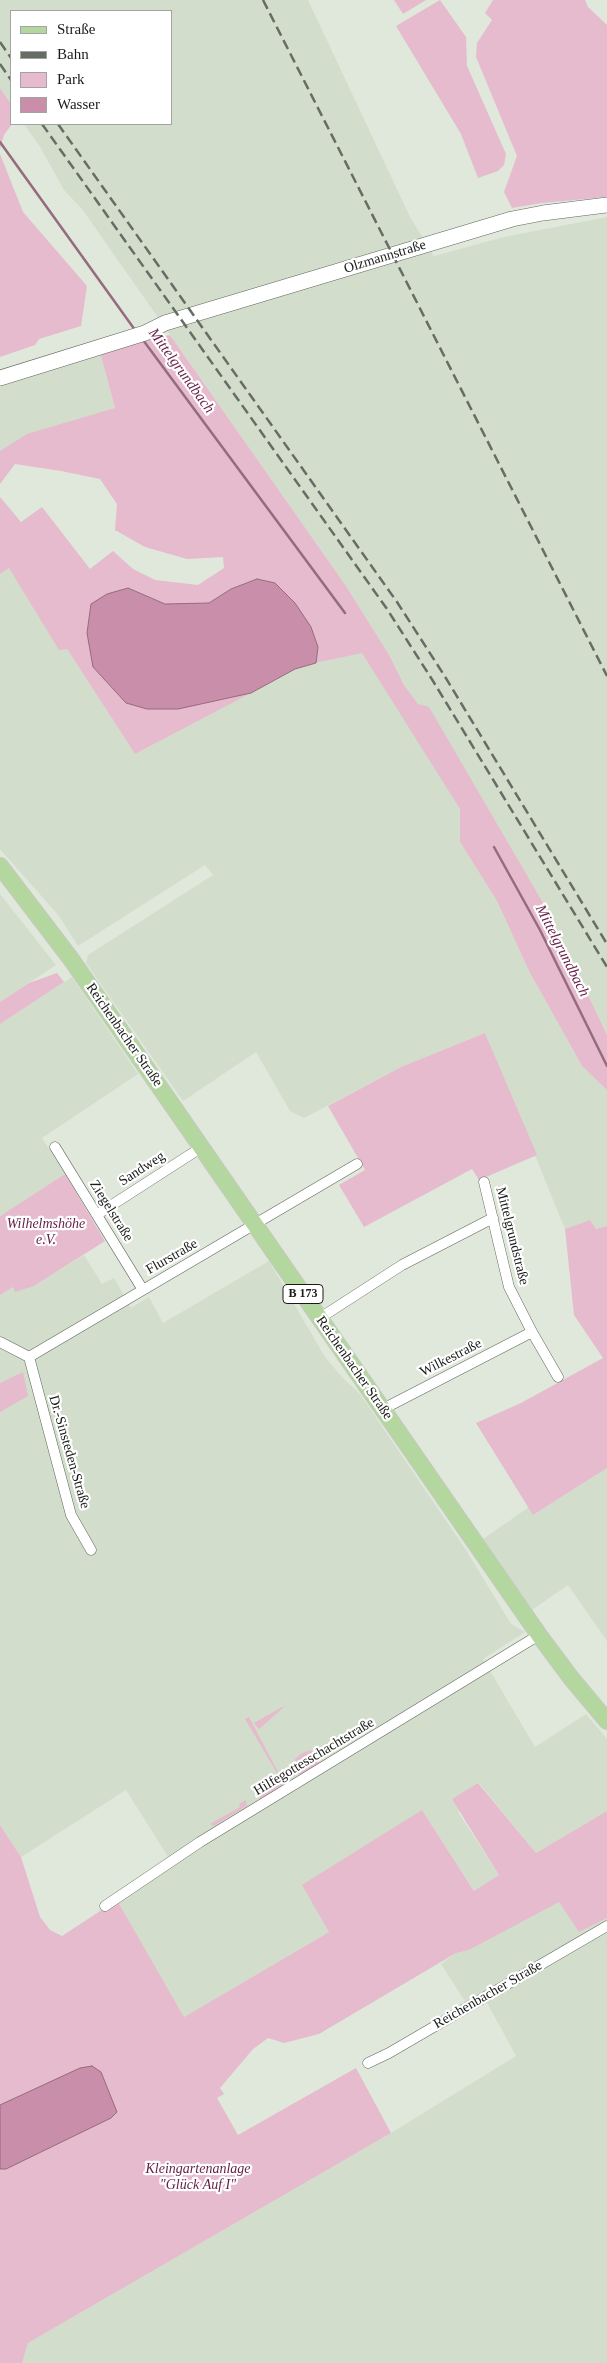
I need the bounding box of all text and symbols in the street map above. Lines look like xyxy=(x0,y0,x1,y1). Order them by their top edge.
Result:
legend xyxy=(10,10,172,125)
text: Straße xyxy=(57,21,95,37)
text: Bahn xyxy=(57,46,89,62)
text: Park xyxy=(57,71,85,87)
text: Wasser xyxy=(57,96,100,112)
street label: Olzmannstraße xyxy=(342,237,428,277)
water label: Mittelgrundbach xyxy=(144,325,218,417)
water label: Mittelgrundbach xyxy=(531,902,593,1000)
street label: Reichenbacher Straße xyxy=(82,980,166,1090)
street label: Sandweg xyxy=(116,1148,168,1190)
street label: Ziegelstraße xyxy=(86,1177,136,1245)
street label: Mittelgrundstraße xyxy=(492,1185,532,1287)
park label: Wilhelmshöhe e.V. xyxy=(7,1216,85,1248)
street label: Flurstraße xyxy=(143,1236,201,1278)
road number: B 173 xyxy=(283,1285,323,1304)
street label: Reichenbacher Straße xyxy=(312,1313,396,1423)
street label: Wilkestraße xyxy=(417,1335,485,1381)
street label: Dr.-Sinsteden-Straße xyxy=(45,1393,93,1511)
street label: Hilfegottesschachtstraße xyxy=(251,1714,377,1800)
street label: Reichenbacher Straße xyxy=(431,1957,545,2033)
park label: Kleingartenanlage "Glück Auf I" xyxy=(146,2161,250,2194)

